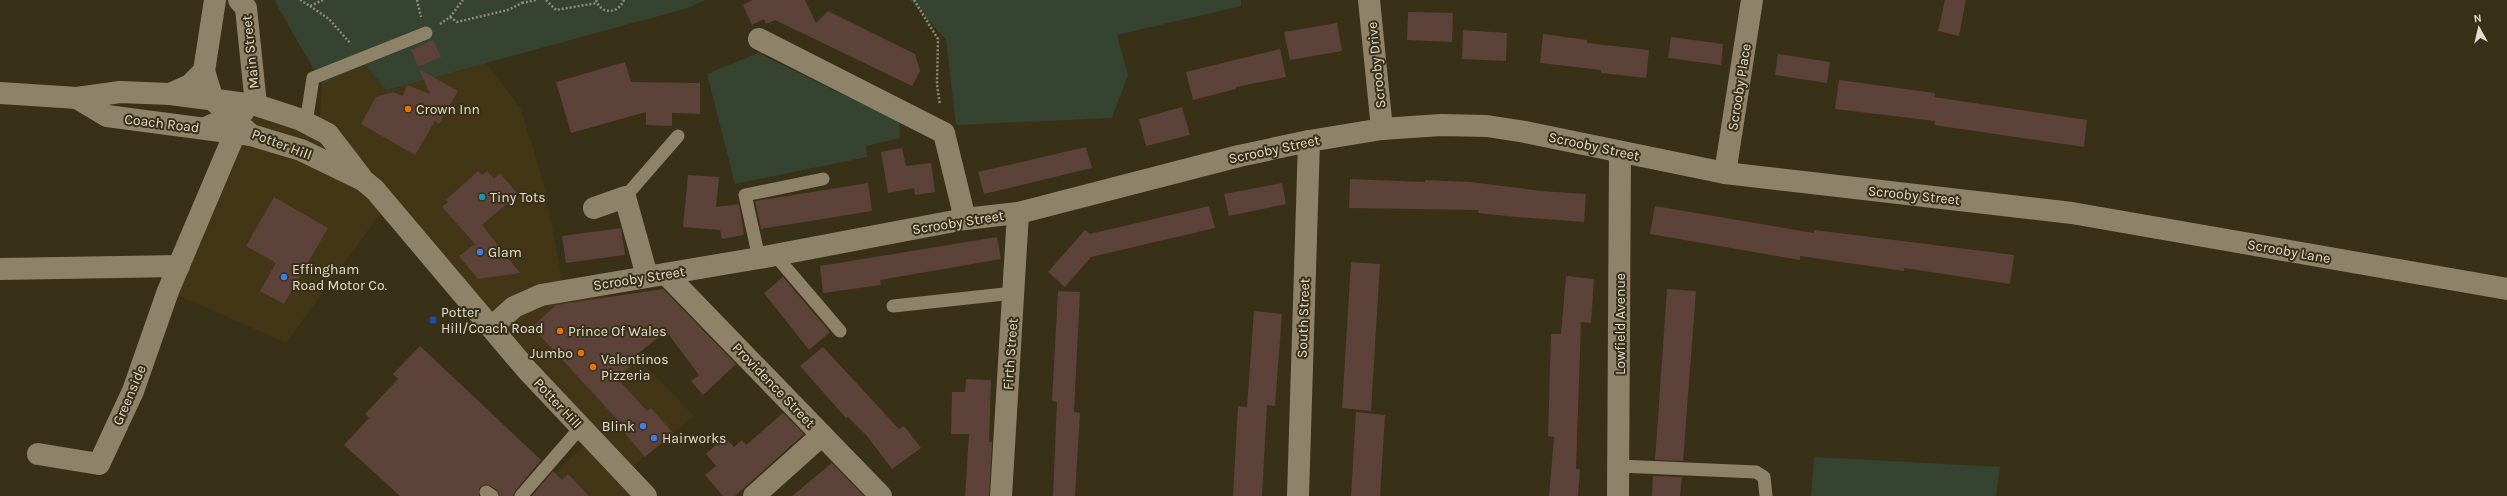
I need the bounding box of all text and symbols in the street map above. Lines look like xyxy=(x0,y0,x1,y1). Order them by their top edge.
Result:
north arrow xyxy=(2459,8,2499,48)
text: N xyxy=(2473,12,2482,26)
street label: Main Street xyxy=(238,14,263,90)
street label: Scrooby Drive xyxy=(1364,21,1389,109)
street label: Scrooby Place xyxy=(1724,42,1755,132)
place label: Crown Inn xyxy=(416,101,480,118)
marker: Crown Inn xyxy=(403,104,413,114)
street label: Coach Road xyxy=(124,110,200,137)
street label: Potter Hill xyxy=(249,125,314,164)
street label: Scrooby Street xyxy=(1547,129,1641,164)
street label: Scrooby Street xyxy=(1227,132,1321,167)
street label: Scrooby Street xyxy=(1867,182,1961,209)
place label: Tiny Tots xyxy=(490,189,546,206)
marker: Tiny Tots xyxy=(477,192,487,202)
street label: Scrooby Street xyxy=(911,207,1005,238)
street label: Scrooby Lane xyxy=(2246,236,2332,267)
place label: Glam xyxy=(488,244,522,261)
marker: Glam xyxy=(475,247,485,257)
place label: Effingham Road Motor Co. xyxy=(292,261,388,294)
street label: Scrooby Street xyxy=(592,263,686,294)
marker: Effingham Road Motor Co. xyxy=(279,272,289,282)
street label: Lowfield Avenue xyxy=(1612,273,1629,375)
street label: South Street xyxy=(1294,278,1313,358)
place label: Potter Hill/Coach Road xyxy=(441,304,544,337)
marker: Potter Hill/Coach Road xyxy=(428,315,438,325)
street label: Firth Street xyxy=(1000,318,1021,391)
place label: Prince Of Wales xyxy=(568,323,667,340)
marker: Prince Of Wales xyxy=(555,326,565,336)
street label: Providence Street xyxy=(729,339,819,431)
place label: Jumbo xyxy=(530,345,573,362)
marker: Jumbo xyxy=(576,348,586,358)
place label: Valentinos Pizzeria xyxy=(601,351,669,384)
street label: Greenside xyxy=(109,362,150,428)
marker: Valentinos Pizzeria xyxy=(588,362,598,372)
street label: Potter Hill xyxy=(530,375,585,432)
place label: Blink xyxy=(602,418,635,435)
marker: Blink xyxy=(638,421,648,431)
place label: Hairworks xyxy=(662,430,726,447)
marker: Hairworks xyxy=(649,433,659,443)

